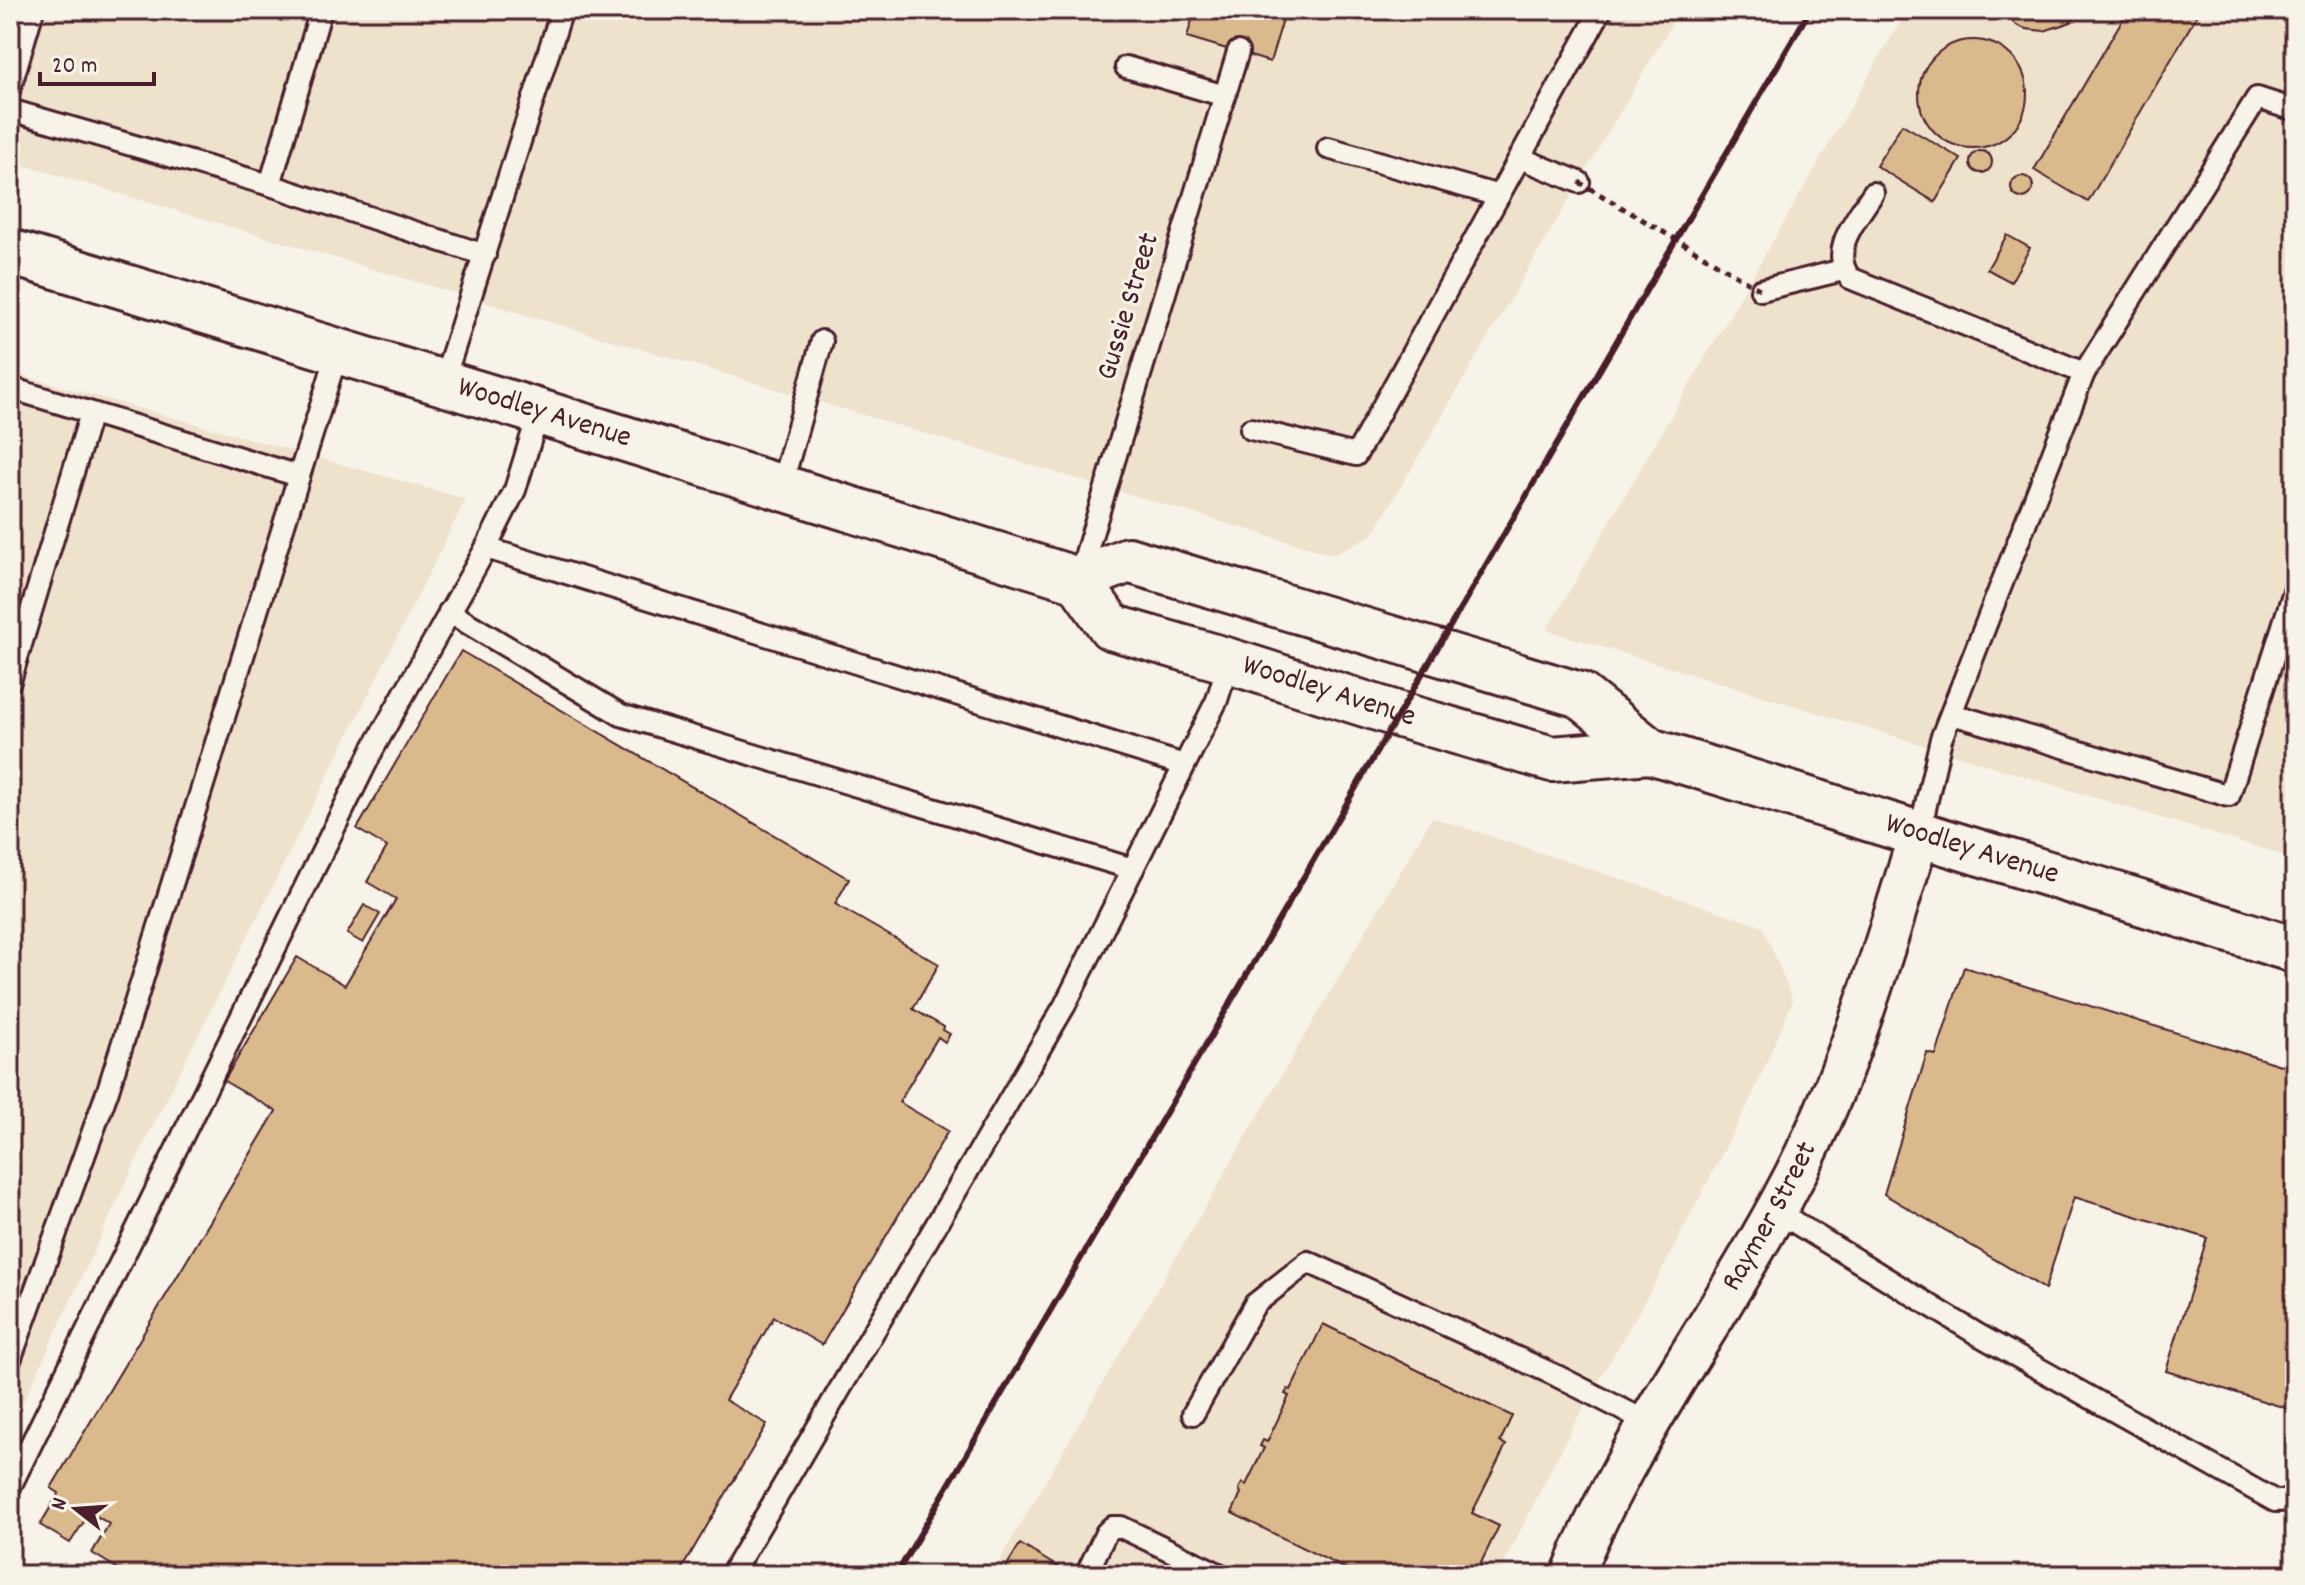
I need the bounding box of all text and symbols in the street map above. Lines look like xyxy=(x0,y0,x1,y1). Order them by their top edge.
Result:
scale bar xyxy=(40,36,154,86)
text: 20 m xyxy=(52,50,98,84)
street label: Gussie Street xyxy=(1087,228,1173,386)
street label: Woodley Avenue xyxy=(452,367,636,461)
street label: Woodley Avenue xyxy=(1237,645,1420,740)
street label: Woodley Avenue xyxy=(1880,803,2064,897)
street label: Raymer Street xyxy=(1712,1135,1830,1300)
north arrow xyxy=(36,1469,116,1549)
text: N xyxy=(44,1494,77,1514)

